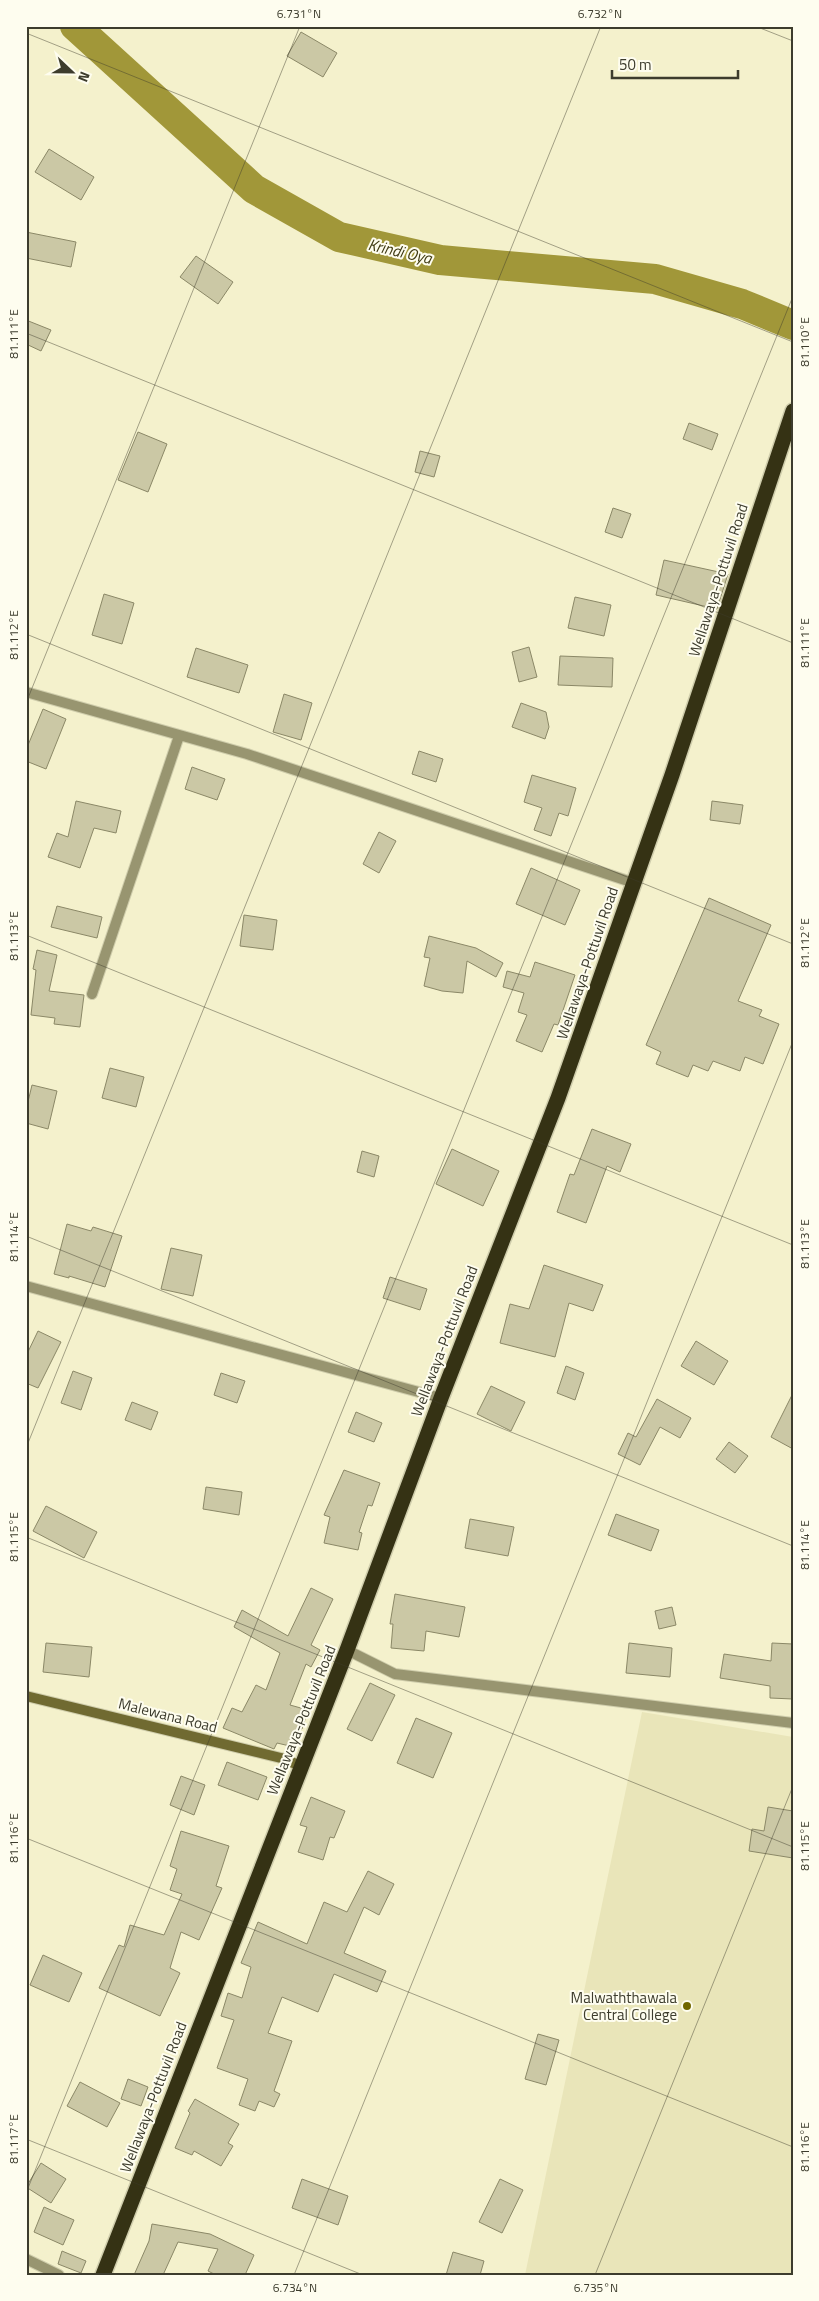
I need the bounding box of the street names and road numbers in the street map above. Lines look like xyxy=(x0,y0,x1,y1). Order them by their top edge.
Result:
street label: Wellawaya-Pottuvil Road xyxy=(682,500,754,660)
street label: Wellawaya-Pottuvil Road xyxy=(550,884,624,1042)
street label: Wellawaya-Pottuvil Road xyxy=(405,1262,483,1420)
street label: Wellawaya-Pottuvil Road xyxy=(260,1642,342,1798)
street label: Malewana Road xyxy=(116,1692,220,1738)
street label: Wellawaya-Pottuvil Road xyxy=(114,2018,192,2176)

